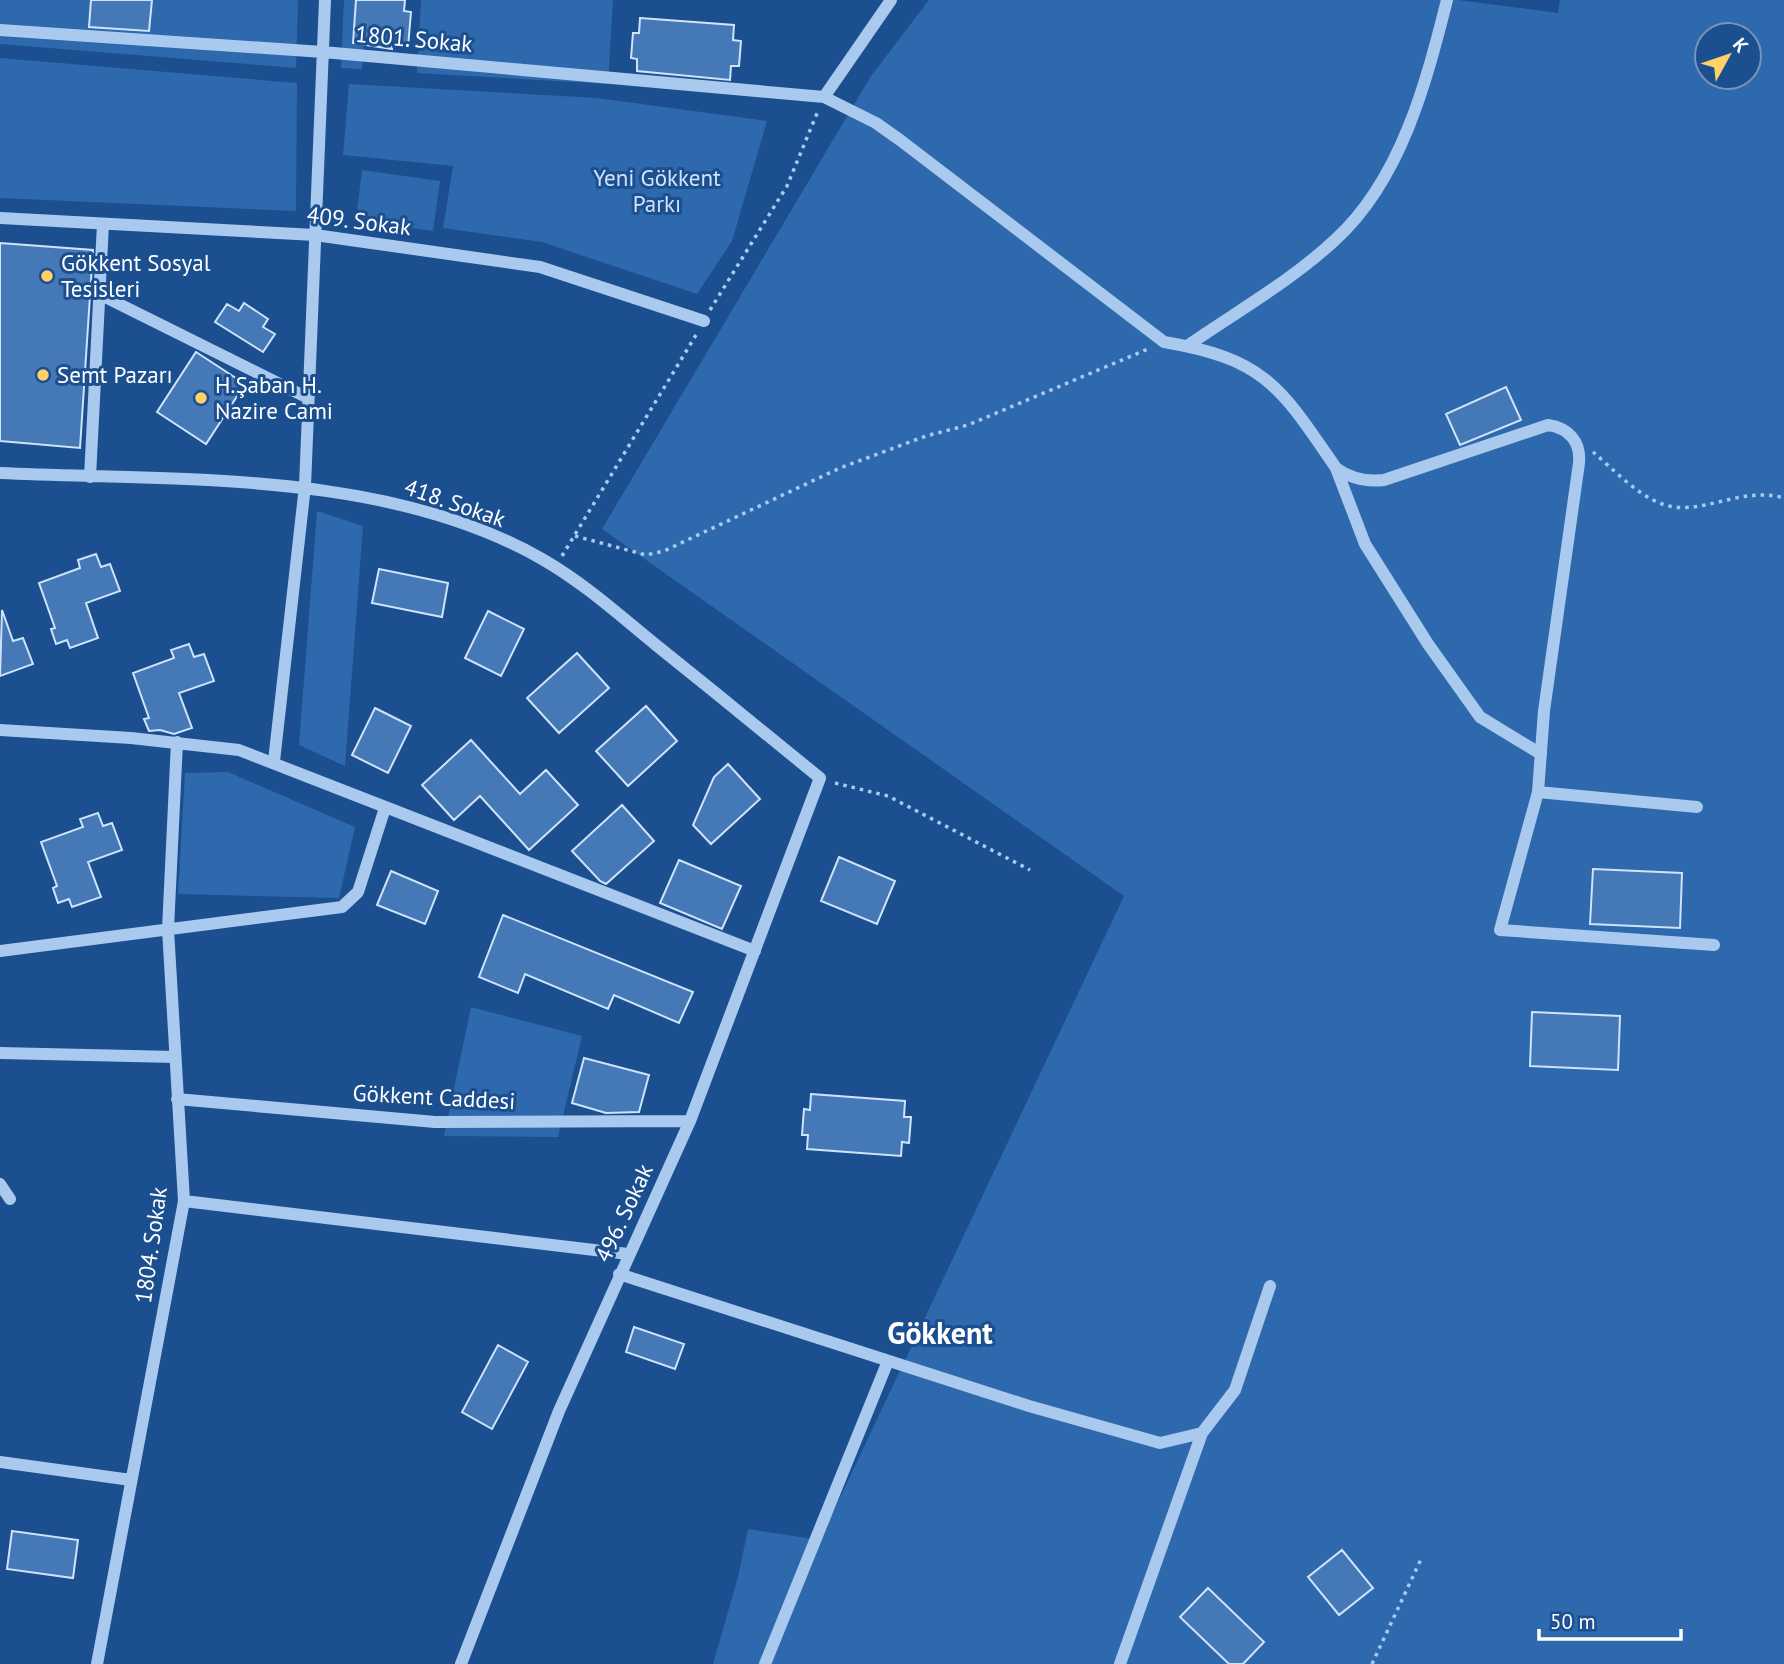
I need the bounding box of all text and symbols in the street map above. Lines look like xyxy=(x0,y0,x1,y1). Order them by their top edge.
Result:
street label: 1801. Sokak xyxy=(354,19,474,58)
north arrow xyxy=(1693,21,1763,91)
text: K xyxy=(1728,33,1754,57)
park label: Yeni Gökkent Parkı xyxy=(593,163,721,218)
street label: 409. Sokak xyxy=(305,200,413,241)
place label: Gökkent Sosyal Tesisleri xyxy=(61,248,211,303)
marker: Gökkent Sosyal Tesisleri xyxy=(39,268,55,284)
place label: Semt Pazarı xyxy=(57,360,173,389)
marker: Semt Pazarı xyxy=(35,367,51,383)
place label: H.Şaban H. Nazire Cami xyxy=(215,370,333,425)
marker: H.Şaban H. Nazire Cami xyxy=(193,390,209,406)
street label: 418. Sokak xyxy=(401,472,509,533)
street label: Gökkent Caddesi xyxy=(352,1078,516,1115)
street label: 496. Sokak xyxy=(588,1159,659,1266)
street label: 1804. Sokak xyxy=(128,1185,173,1305)
district label: Gökkent xyxy=(887,1313,993,1352)
scale bar xyxy=(1539,1598,1681,1642)
text: 50 m xyxy=(1550,1608,1596,1635)

